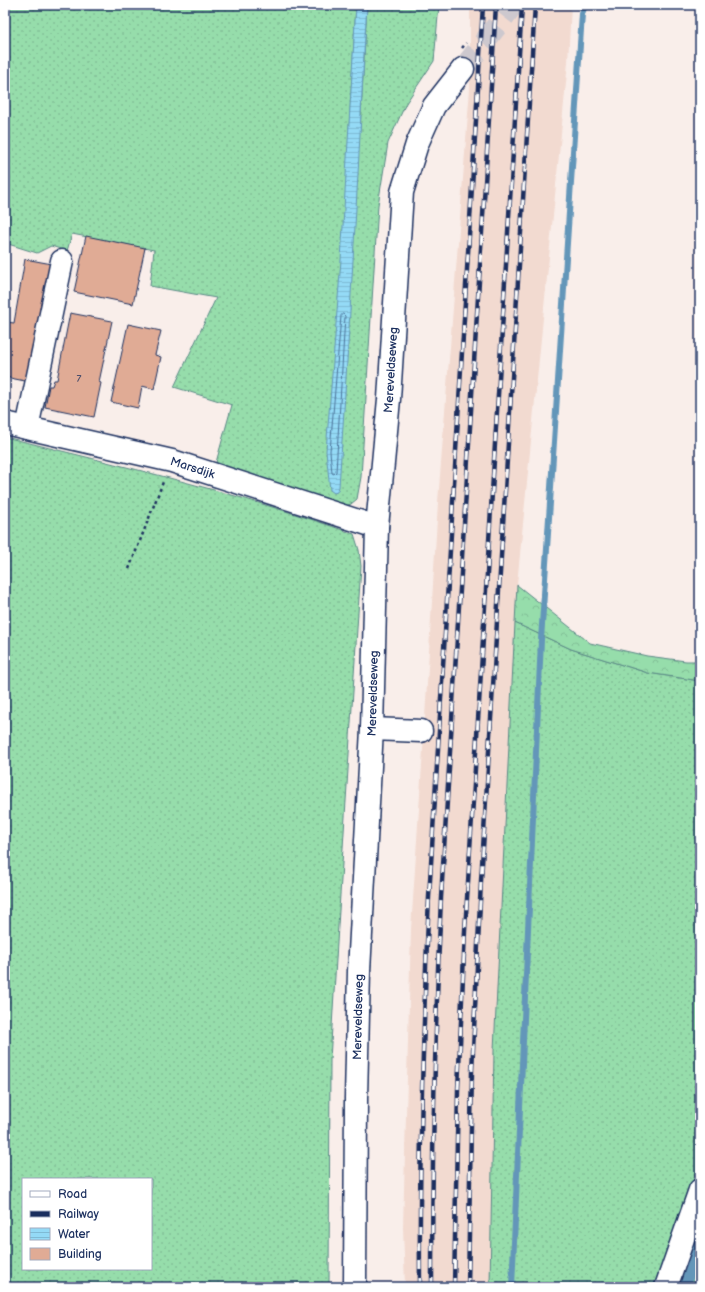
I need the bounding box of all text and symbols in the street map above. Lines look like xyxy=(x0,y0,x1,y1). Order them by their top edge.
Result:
street label: Mereveldseweg xyxy=(380,327,401,414)
house number: 7 xyxy=(77,373,82,385)
street label: Marsdijk xyxy=(169,453,217,482)
street label: Mereveldseweg xyxy=(364,650,381,737)
street label: Mereveldseweg xyxy=(349,974,366,1060)
legend xyxy=(22,1178,152,1270)
text: Road xyxy=(58,1187,87,1202)
text: Railway xyxy=(58,1207,100,1222)
text: Water xyxy=(58,1227,90,1242)
text: Building xyxy=(58,1247,102,1262)

